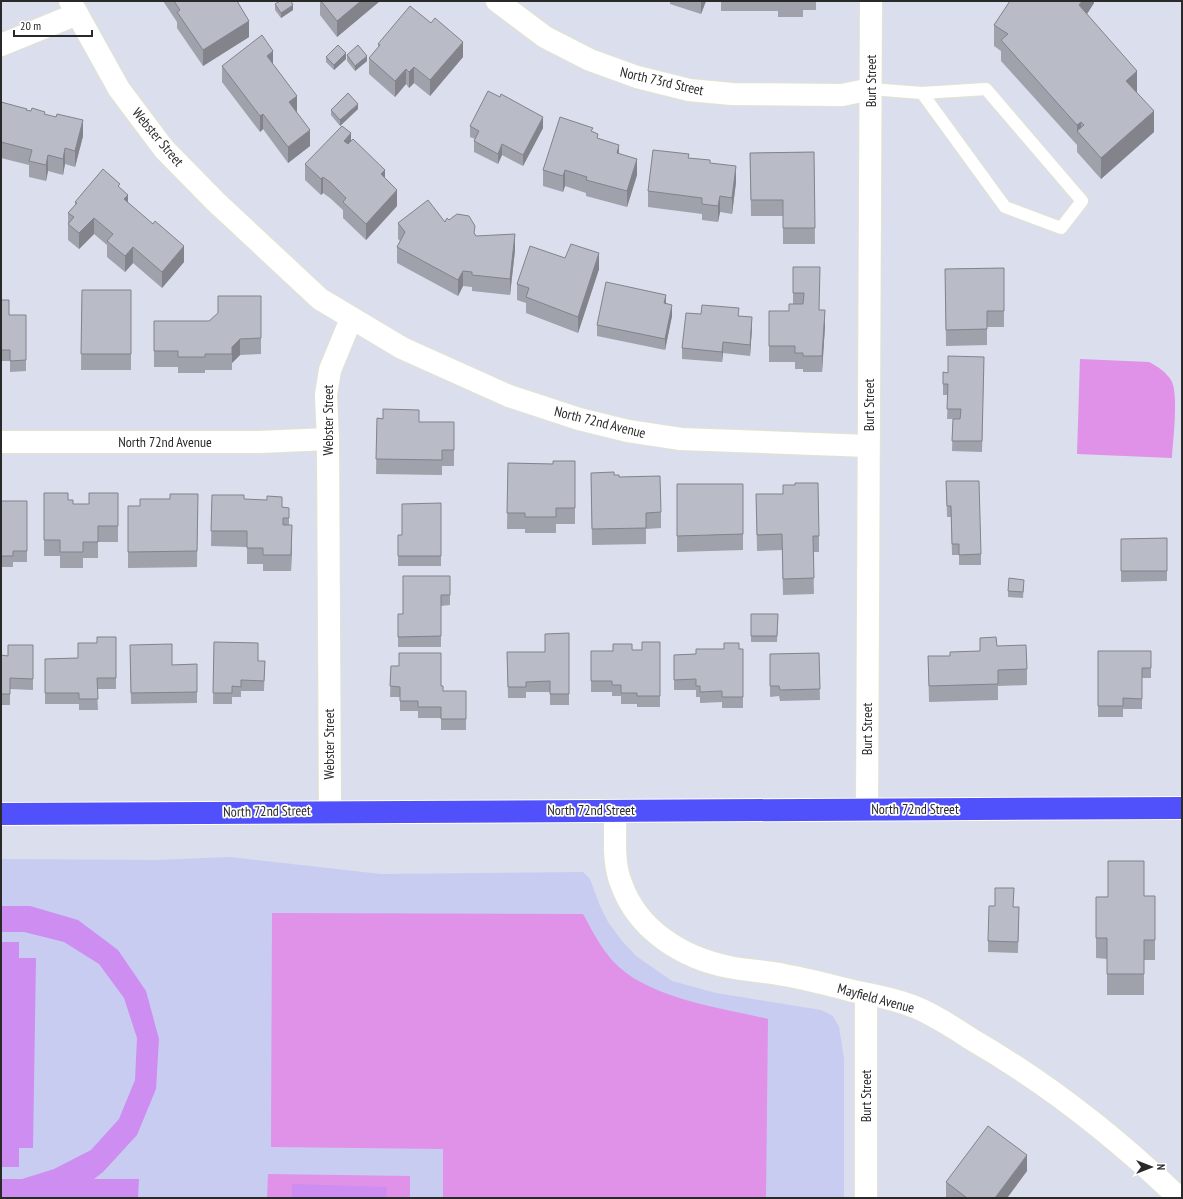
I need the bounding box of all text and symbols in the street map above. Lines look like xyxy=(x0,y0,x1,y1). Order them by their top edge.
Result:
scale bar xyxy=(14,12,92,38)
text: 20 m xyxy=(20,18,41,33)
street label: Burt Street xyxy=(862,55,880,107)
street label: North 73rd Street xyxy=(618,63,706,99)
street label: Webster Street xyxy=(128,104,188,170)
street label: Burt Street xyxy=(860,379,878,431)
street label: Webster Street xyxy=(319,384,337,455)
street label: North 72nd Avenue xyxy=(552,402,648,442)
street label: North 72nd Avenue xyxy=(118,433,212,451)
street label: Burt Street xyxy=(858,703,876,755)
street label: Webster Street xyxy=(320,708,338,779)
street label: North 72nd Street xyxy=(871,800,959,818)
street label: North 72nd Street xyxy=(223,801,311,821)
street label: North 72nd Street xyxy=(547,801,635,819)
street label: Mayfield Avenue xyxy=(836,979,917,1017)
street label: Burt Street xyxy=(857,1070,875,1122)
north arrow xyxy=(1131,1147,1171,1187)
text: N xyxy=(1154,1164,1168,1170)

